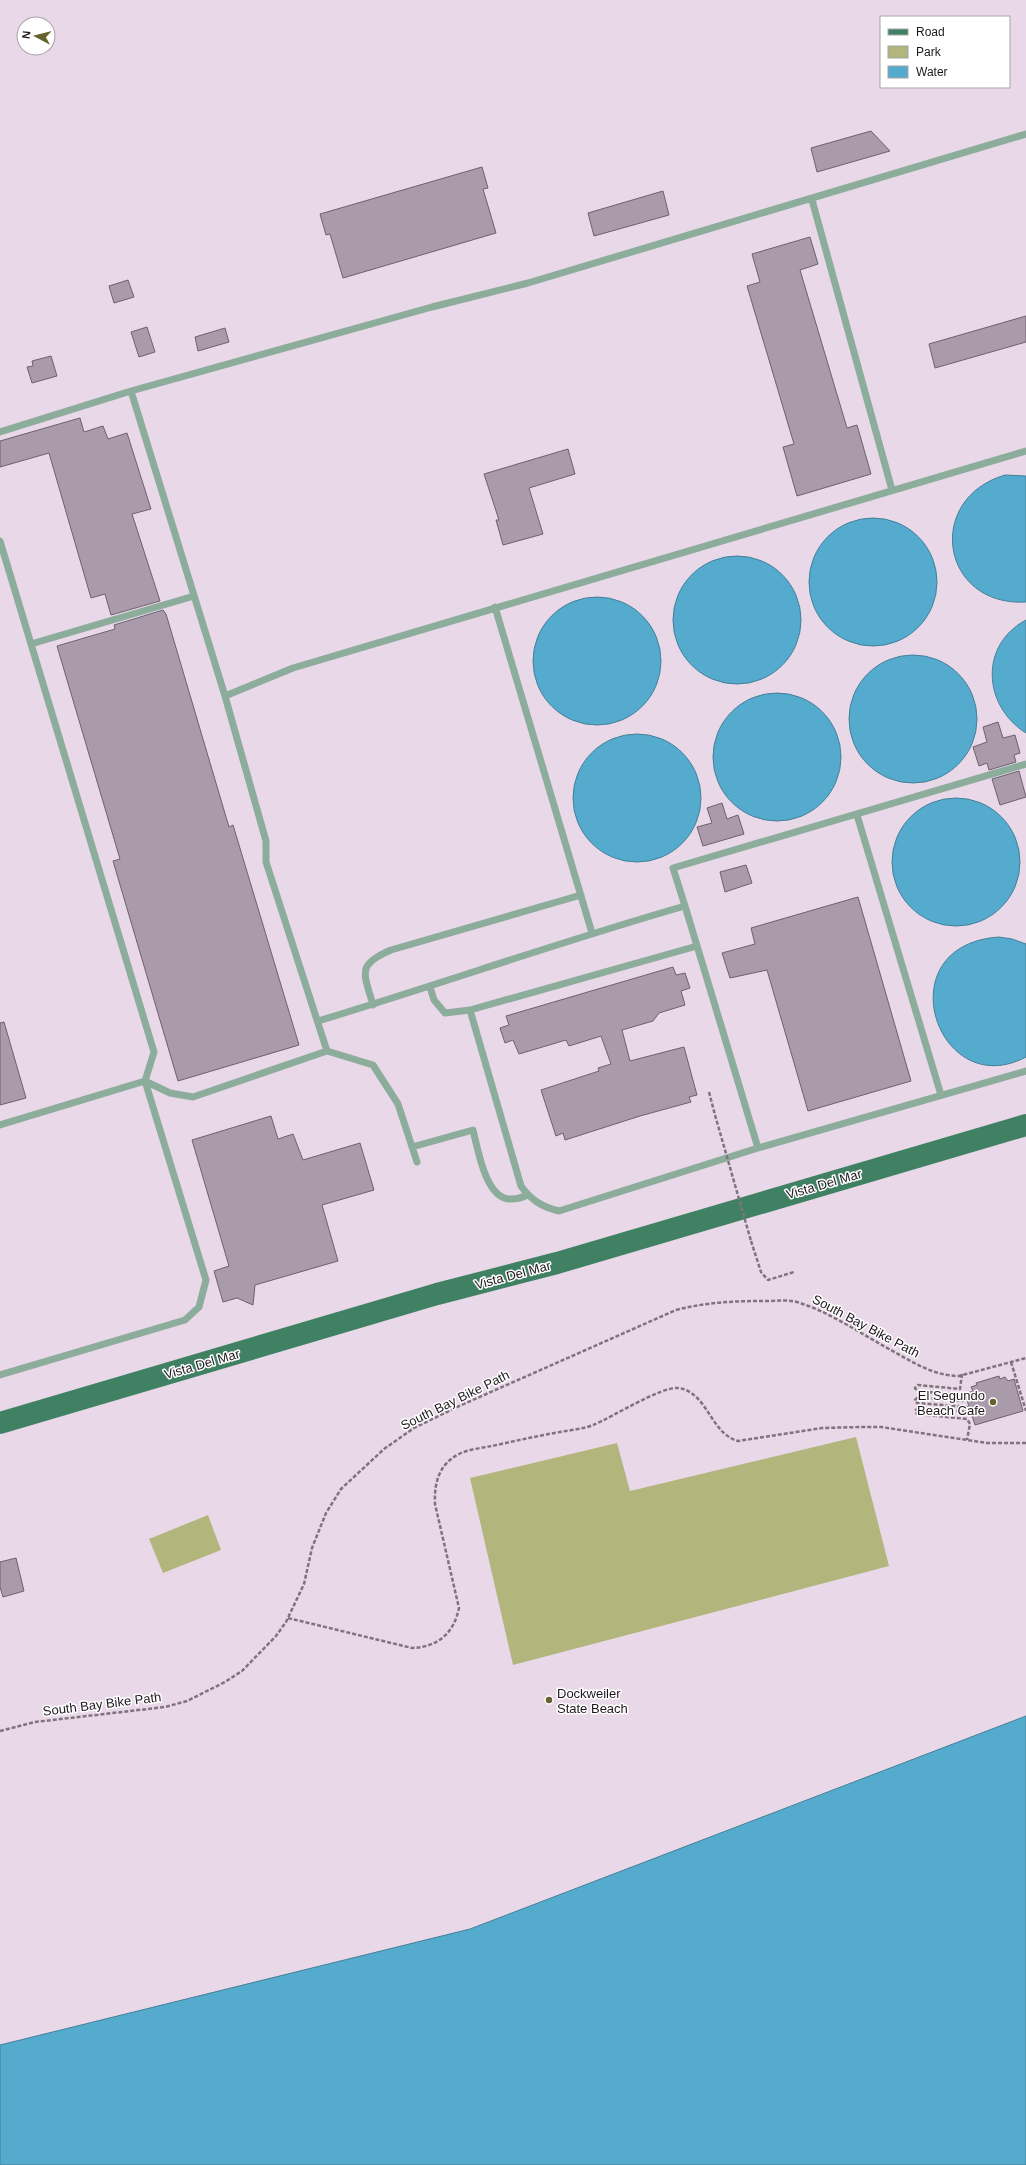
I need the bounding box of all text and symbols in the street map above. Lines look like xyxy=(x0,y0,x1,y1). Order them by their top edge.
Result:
north arrow xyxy=(16,16,56,56)
legend xyxy=(880,16,1010,88)
text: Road xyxy=(916,25,945,39)
text: N xyxy=(20,30,33,39)
text: Park xyxy=(916,45,942,59)
text: Water xyxy=(916,65,948,79)
street label: Vista Del Mar xyxy=(785,1166,864,1202)
street label: Vista Del Mar xyxy=(473,1258,553,1292)
street label: South Bay Bike Path xyxy=(810,1291,922,1361)
street label: Vista Del Mar xyxy=(163,1346,242,1382)
street label: South Bay Bike Path xyxy=(398,1367,512,1433)
place label: El Segundo Beach Cafe xyxy=(917,1388,985,1418)
marker: El Segundo Beach Cafe xyxy=(988,1397,998,1407)
place label: Dockweiler State Beach xyxy=(557,1686,628,1716)
street label: South Bay Bike Path xyxy=(42,1689,162,1719)
marker: Dockweiler State Beach xyxy=(544,1695,554,1705)

